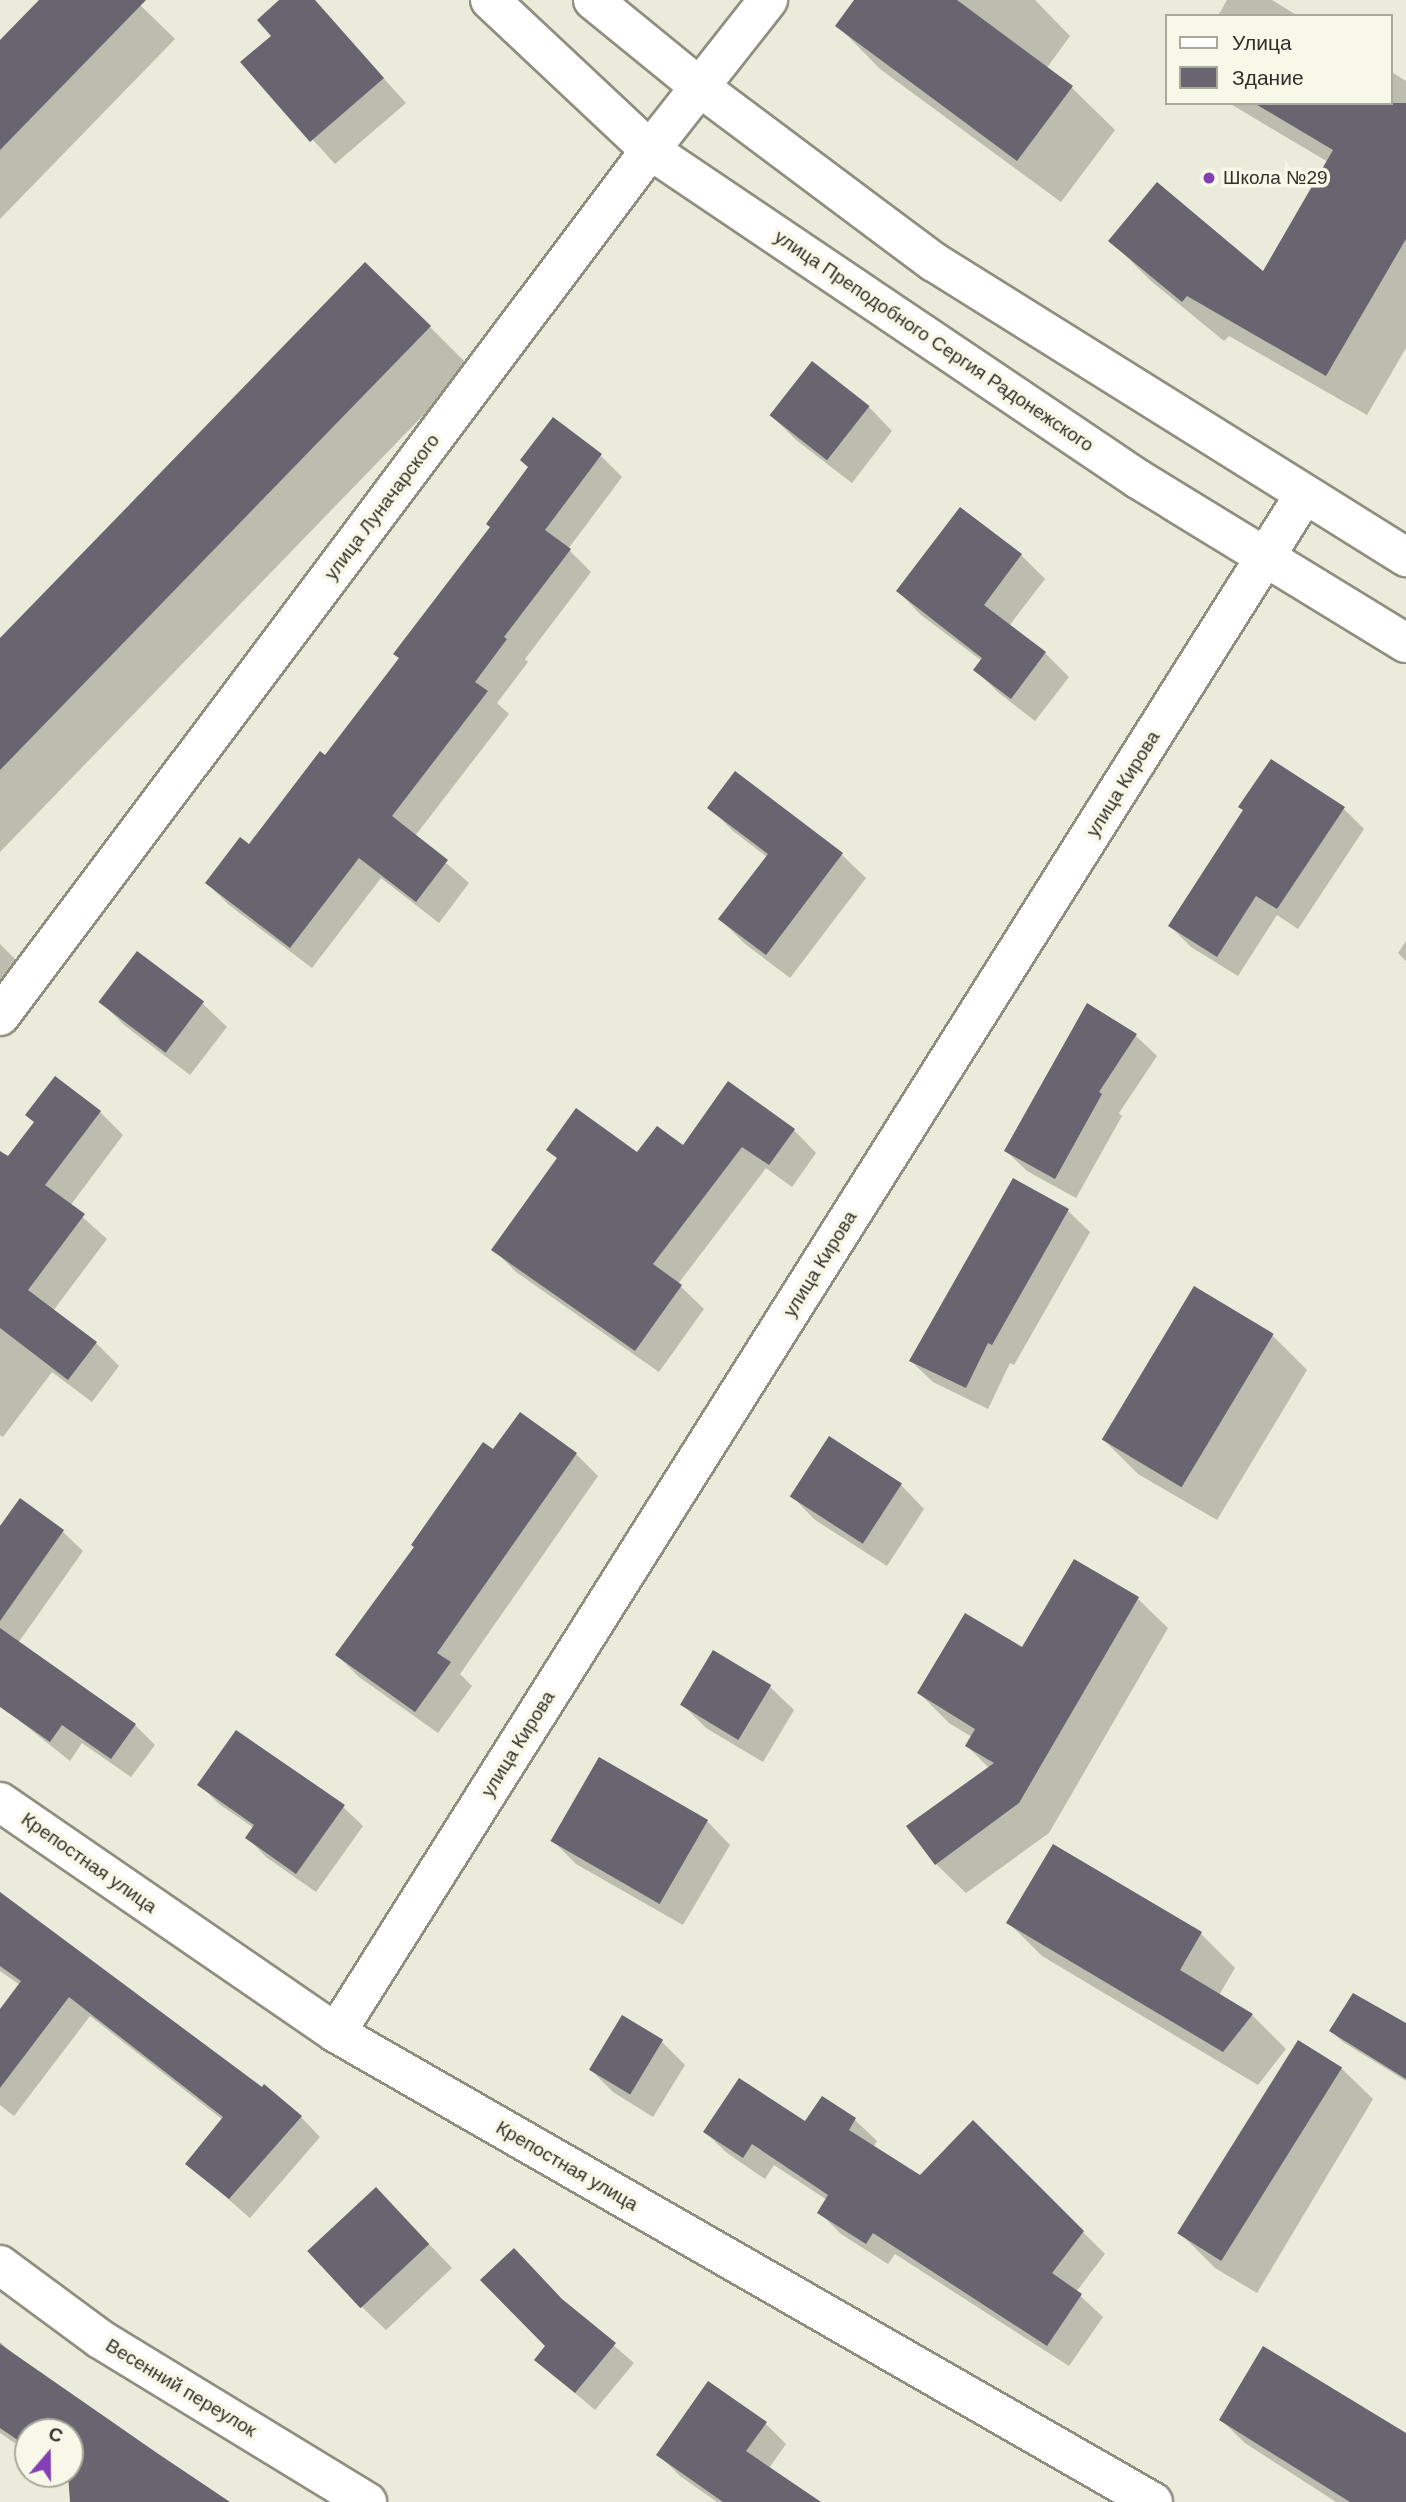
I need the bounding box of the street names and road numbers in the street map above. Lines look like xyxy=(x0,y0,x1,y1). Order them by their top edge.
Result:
street label: улица Преподобного Сергия Радонежского xyxy=(770,225,1098,457)
street label: улица Луначарского xyxy=(320,429,444,585)
street label: улица Кирова xyxy=(1081,727,1165,841)
street label: улица Кирова xyxy=(778,1207,862,1321)
street label: улица Кирова xyxy=(476,1687,560,1801)
street label: Крепостная улица xyxy=(17,1808,161,1918)
street label: Крепостная улица xyxy=(492,2116,642,2216)
street label: Весенний переулок xyxy=(101,2334,261,2442)

